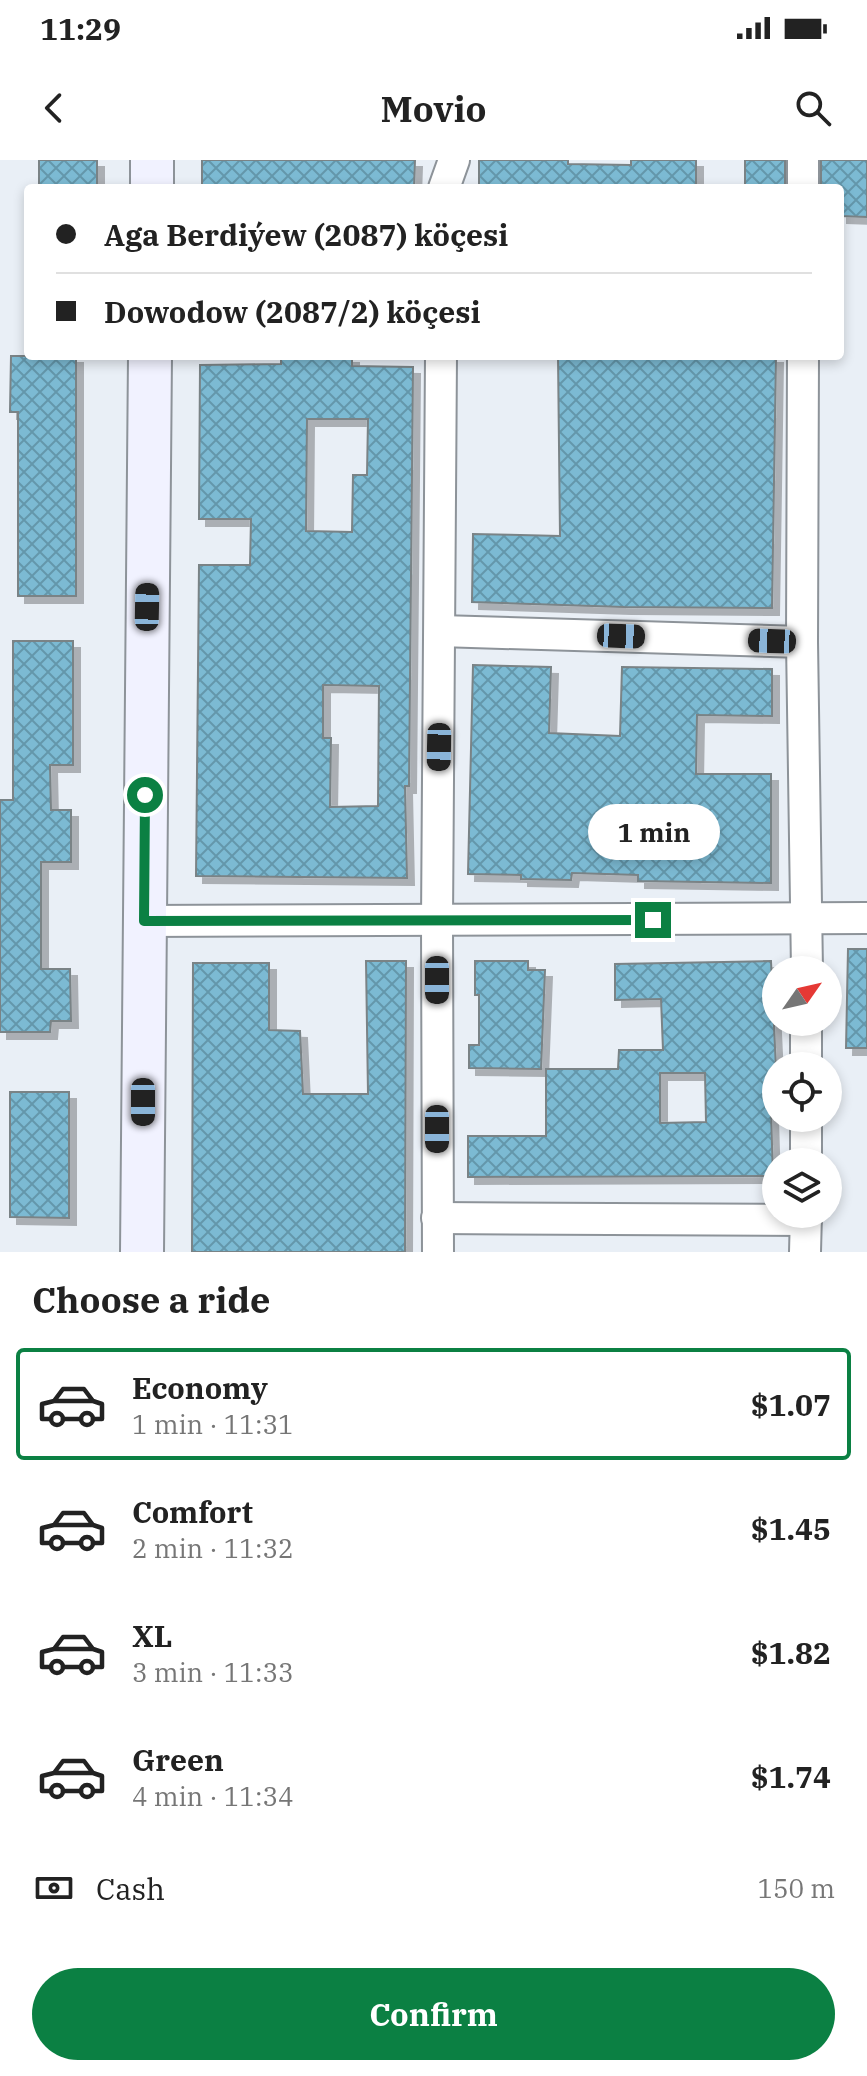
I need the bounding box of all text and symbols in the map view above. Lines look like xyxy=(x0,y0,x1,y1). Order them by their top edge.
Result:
text: 11:29 xyxy=(40,9,121,48)
text: Movio xyxy=(381,85,486,132)
icon: back xyxy=(32,86,76,130)
icon: search xyxy=(791,86,835,130)
text: Aga Berdiýew (2087) köçesi xyxy=(104,215,508,254)
text: Dowodow (2087/2) köçesi xyxy=(104,292,481,331)
car xyxy=(135,583,159,631)
car xyxy=(597,623,645,649)
car xyxy=(748,628,796,654)
car xyxy=(427,723,451,771)
route start xyxy=(127,777,163,813)
callout: 1 min xyxy=(587,804,719,860)
text: 1 min xyxy=(618,815,690,849)
route end xyxy=(635,902,671,938)
car xyxy=(425,956,449,1004)
north arrow xyxy=(762,956,842,1036)
map controls xyxy=(762,956,842,1228)
button: locate xyxy=(762,1052,842,1132)
car xyxy=(131,1078,155,1126)
car xyxy=(425,1105,449,1153)
button: layers xyxy=(762,1148,842,1228)
text: Choose a ride xyxy=(32,1276,271,1323)
icon: car xyxy=(36,1368,108,1440)
text: Economy xyxy=(132,1368,268,1407)
text: $1.07 xyxy=(751,1385,831,1424)
text: 1 min · 11:31 xyxy=(132,1407,294,1441)
icon: car xyxy=(36,1492,108,1564)
text: Comfort xyxy=(132,1492,253,1531)
text: $1.45 xyxy=(751,1509,831,1548)
text: 2 min · 11:32 xyxy=(132,1531,294,1565)
icon: car xyxy=(36,1616,108,1688)
text: XL xyxy=(132,1616,172,1655)
text: $1.82 xyxy=(751,1633,831,1672)
text: 3 min · 11:33 xyxy=(132,1655,294,1689)
icon: car xyxy=(36,1740,108,1812)
text: Green xyxy=(132,1740,224,1779)
text: $1.74 xyxy=(751,1757,831,1796)
text: 4 min · 11:34 xyxy=(132,1779,294,1813)
icon: cash xyxy=(32,1866,76,1910)
text: Cash xyxy=(96,1869,165,1908)
text: 150 m xyxy=(757,1871,835,1905)
button: Confirm xyxy=(32,1968,835,2060)

